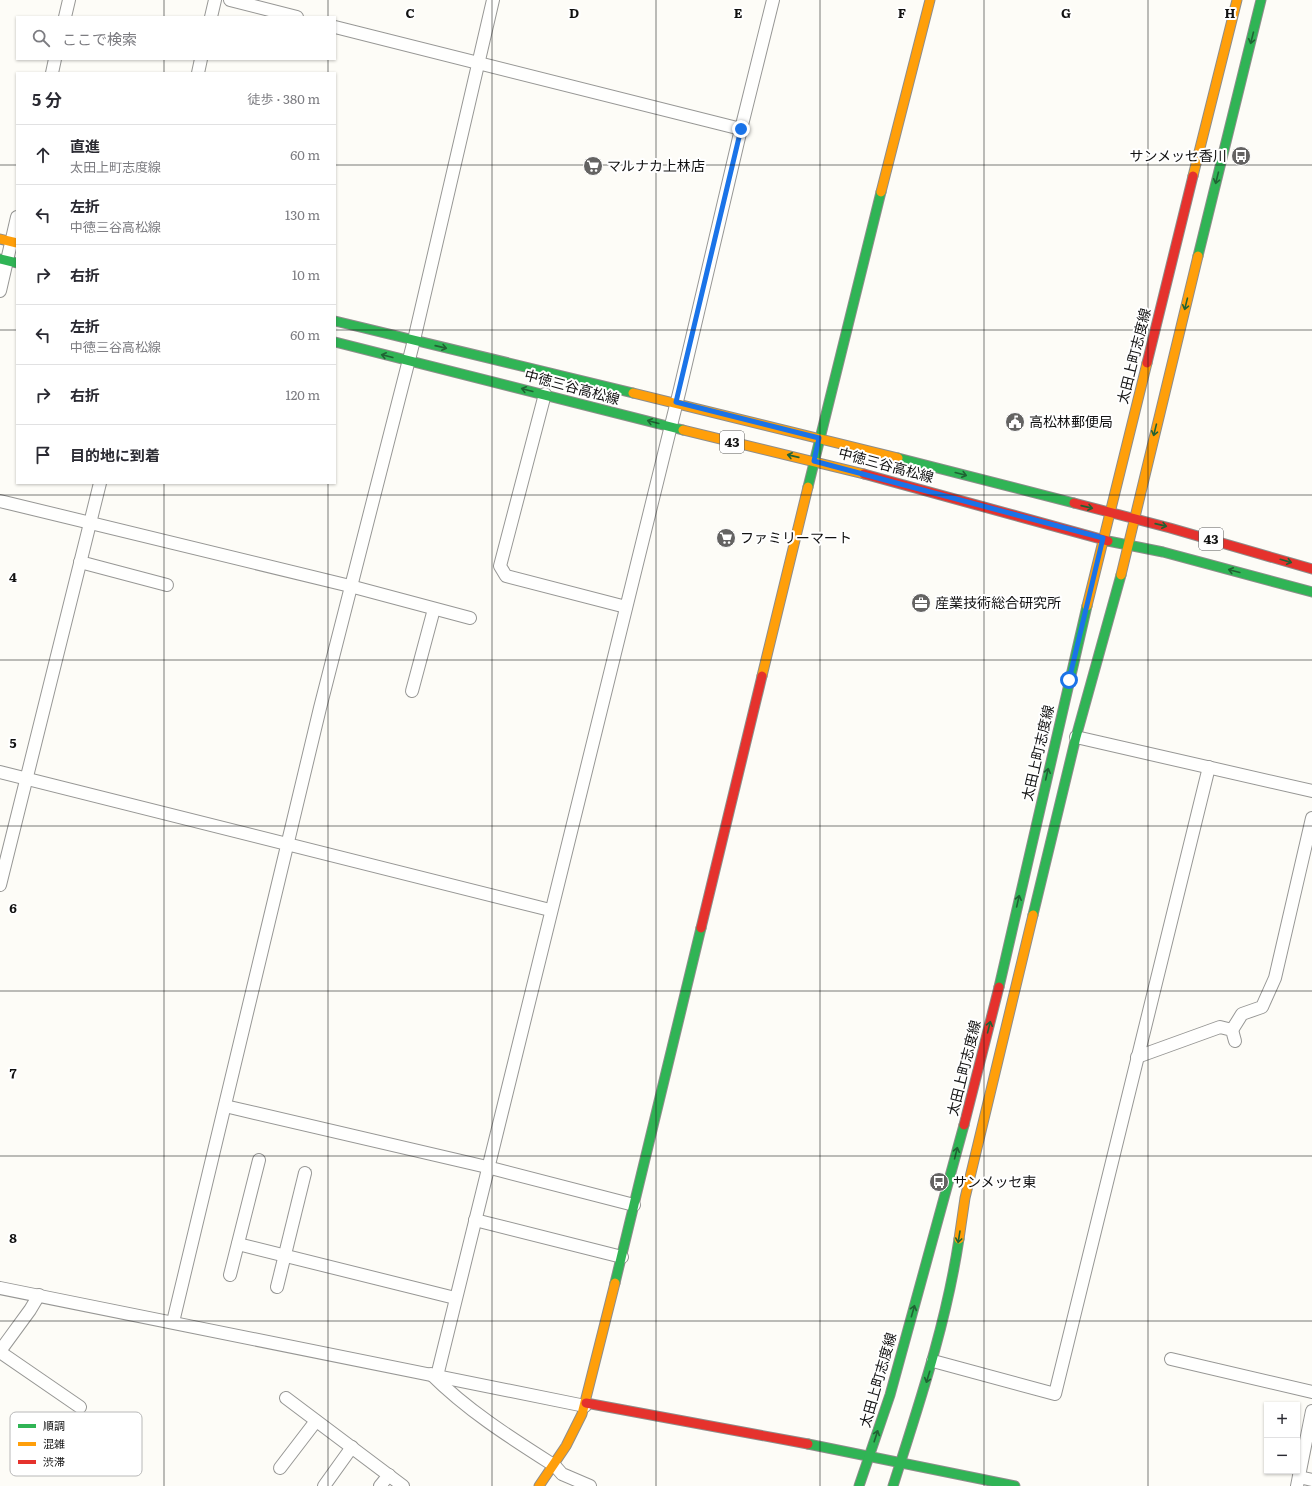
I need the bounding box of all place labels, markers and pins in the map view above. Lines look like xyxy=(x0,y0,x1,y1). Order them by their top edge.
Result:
place label: サンメッセ香川 xyxy=(1129,145,1227,165)
bus stop icon: サンメッセ香川 xyxy=(1230,145,1252,167)
supermarket icon: マルナカ上林店 xyxy=(582,155,604,177)
place label: マルナカ上林店 xyxy=(607,155,705,175)
public building icon: 高松林郵便局 xyxy=(1004,411,1026,433)
place label: 高松林郵便局 xyxy=(1029,411,1113,431)
supermarket icon: ファミリーマート xyxy=(715,527,737,549)
place label: ファミリーマート xyxy=(740,527,852,547)
office icon: 産業技術総合研究所 xyxy=(910,592,932,614)
place label: 産業技術総合研究所 xyxy=(935,592,1061,612)
bus stop icon: サンメッセ東 xyxy=(928,1171,950,1193)
place label: サンメッセ東 xyxy=(953,1171,1037,1191)

